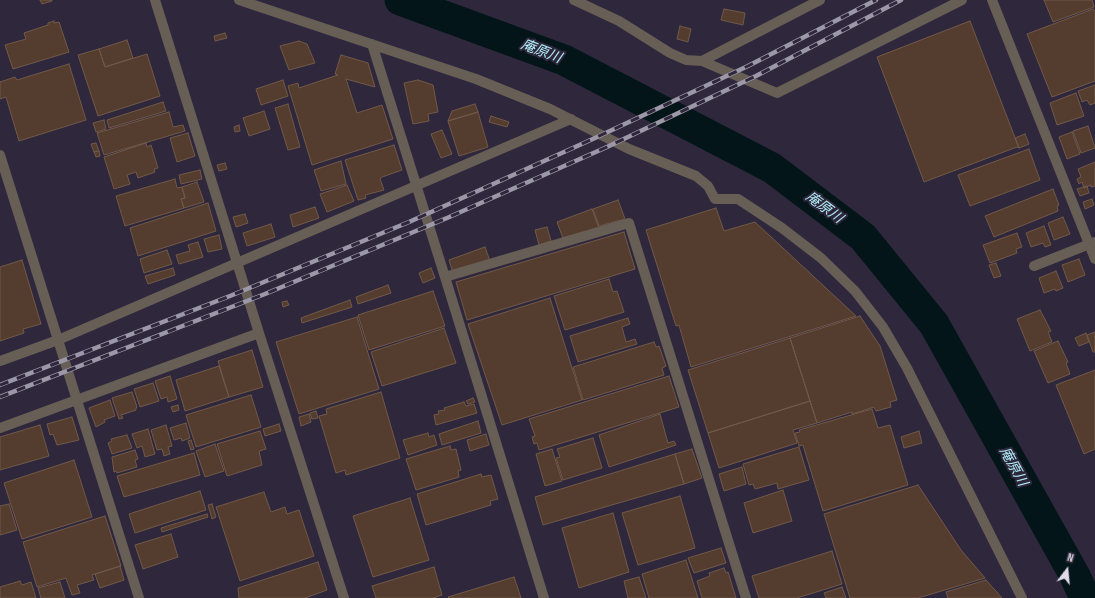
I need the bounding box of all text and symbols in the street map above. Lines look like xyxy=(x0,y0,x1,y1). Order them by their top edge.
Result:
water label: 庵原川 xyxy=(518,37,564,67)
water label: 庵原川 xyxy=(802,189,846,227)
water label: 庵原川 xyxy=(995,445,1031,489)
north arrow xyxy=(1047,550,1087,590)
text: N xyxy=(1066,551,1075,565)

